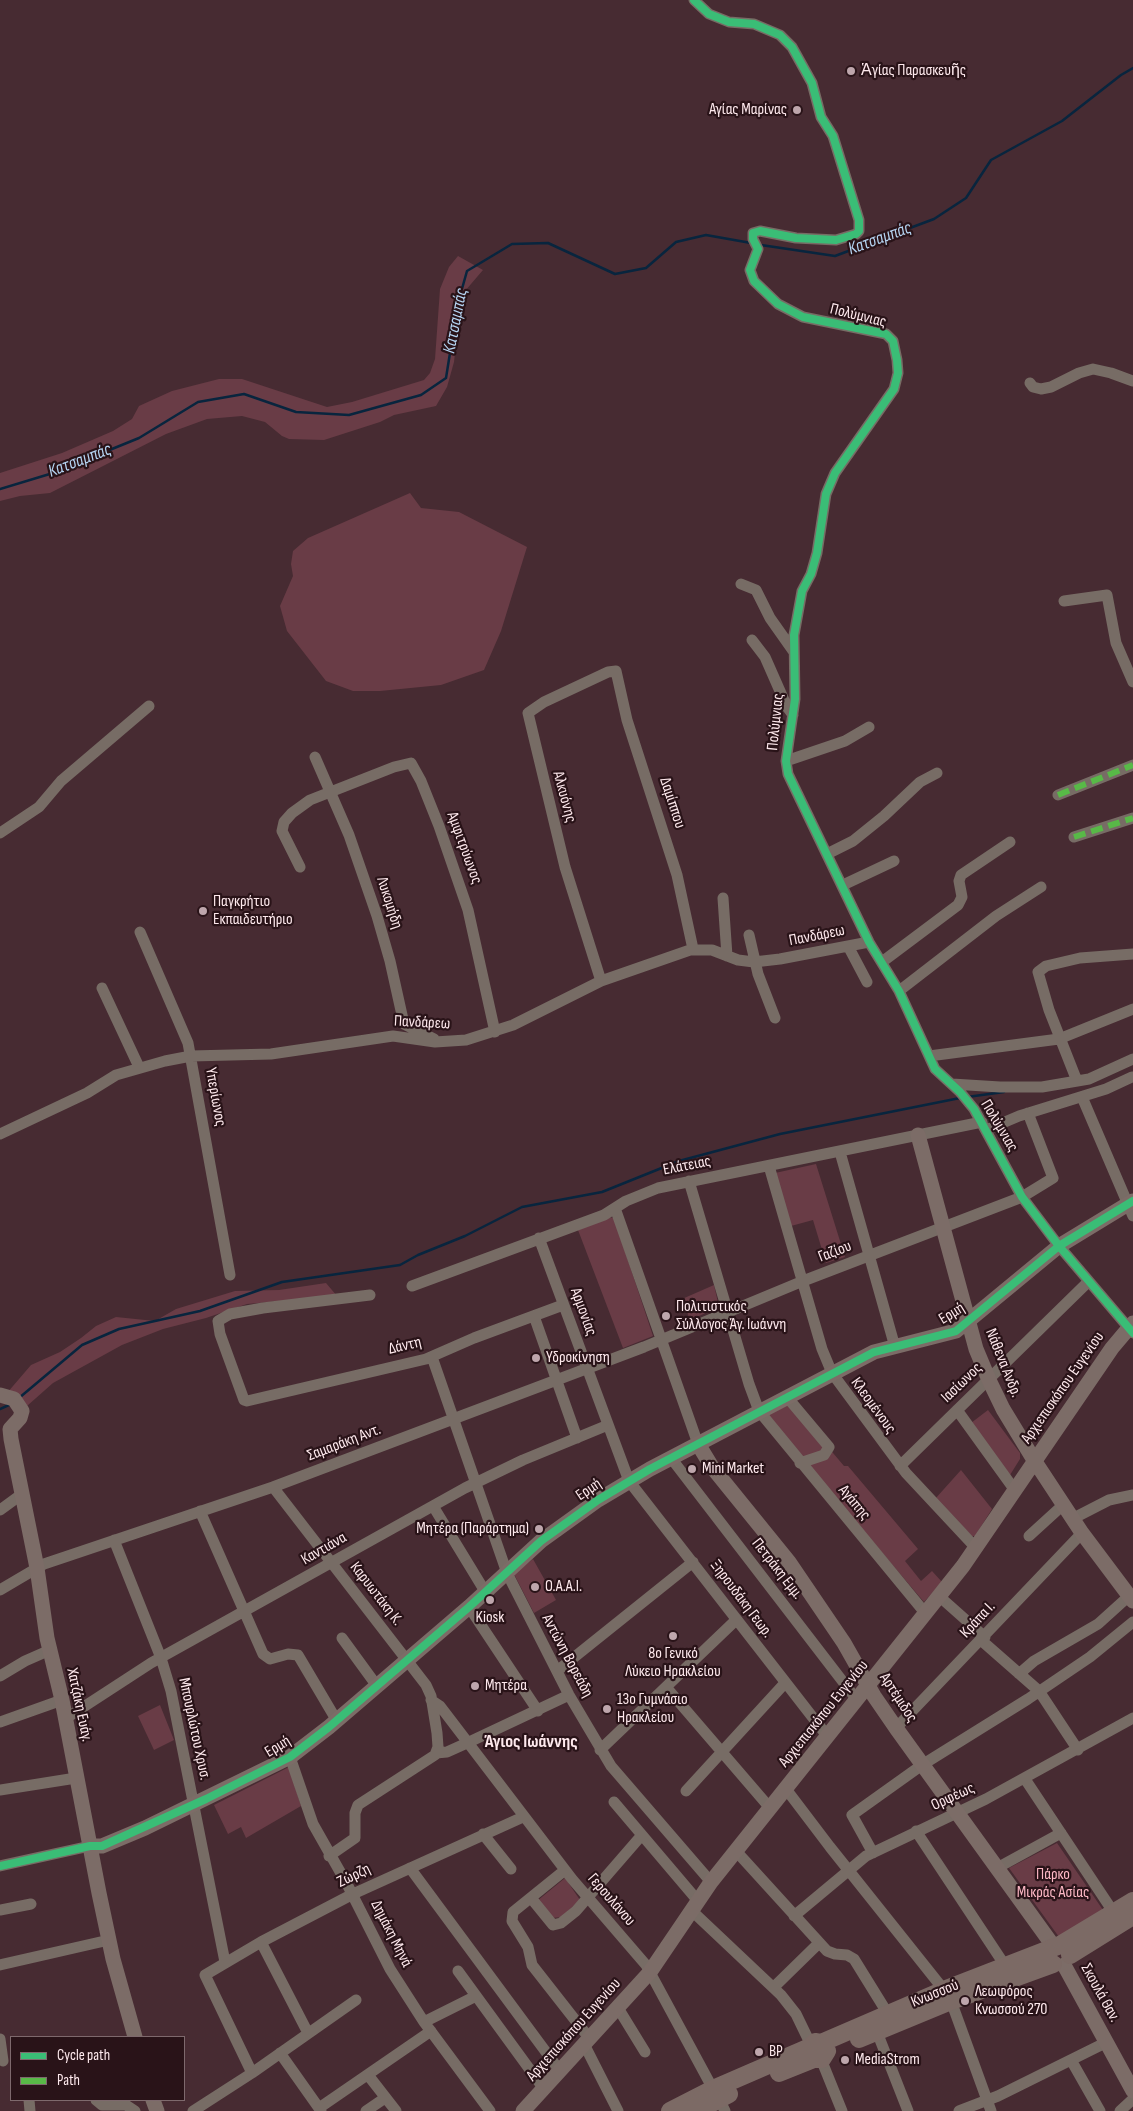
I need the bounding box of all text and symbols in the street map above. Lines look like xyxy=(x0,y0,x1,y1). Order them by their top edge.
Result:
place label: Ἁγίας Παρασκευῆς xyxy=(861,61,966,81)
marker: Ἁγίας Παρασκευῆς xyxy=(845,65,857,77)
place label: Αγίας Μαρίνας xyxy=(709,100,787,120)
marker: Αγίας Μαρίνας xyxy=(791,104,803,116)
water label: Κατσαμπάς xyxy=(845,218,915,260)
water label: Κατσαμπάς xyxy=(439,287,473,355)
street label: Πολύμνιας xyxy=(828,300,888,332)
water label: Κατσαμπάς xyxy=(45,439,115,483)
street label: Πολύμνιας xyxy=(763,693,789,751)
street label: Αλκυόνης xyxy=(548,769,580,825)
street label: Δαμίππου xyxy=(655,775,689,831)
street label: Αμφιτρύωνος xyxy=(442,809,486,887)
street label: Λυκομήδη xyxy=(372,875,406,931)
place label: Παγκρήτιο Εκπαιδευτήριο xyxy=(213,892,293,930)
marker: Παγκρήτιο Εκπαιδευτήριο xyxy=(197,905,209,917)
street label: Πανδάρεω xyxy=(787,921,847,951)
street label: Πανδάρεω xyxy=(393,1012,451,1034)
street label: Υπερίωνος xyxy=(200,1066,230,1128)
street label: Πολύμνιας xyxy=(976,1097,1022,1155)
street label: Ελάτειας xyxy=(661,1152,713,1180)
street label: Γαζίου xyxy=(816,1237,854,1267)
street label: Αρμονίας xyxy=(565,1285,601,1339)
place label: Πολιτιστικός Σύλλογος Άγ. Ιωάννη xyxy=(676,1297,786,1335)
street label: Ερμή xyxy=(936,1299,968,1329)
marker: Πολιτιστικός Σύλλογος Άγ. Ιωάννη xyxy=(660,1310,672,1322)
street label: Νάθενα Ανδρ. xyxy=(981,1326,1025,1400)
street label: Αρχιεπισκόπου Ευγενίου xyxy=(1017,1328,1109,1448)
street label: Δάντη xyxy=(387,1333,423,1359)
place label: Υδροκίνηση xyxy=(546,1348,610,1368)
marker: Υδροκίνηση xyxy=(530,1352,542,1364)
street label: Ιασίωνος xyxy=(938,1359,986,1407)
street label: Κλεομένους xyxy=(846,1374,900,1438)
street label: Σαμαράκη Αντ. xyxy=(305,1420,383,1466)
place label: Mini Market xyxy=(702,1459,764,1479)
marker: Mini Market xyxy=(686,1463,698,1475)
street label: Ερμή xyxy=(572,1475,606,1505)
street label: Αγάπης xyxy=(834,1482,874,1524)
place label: Μητέρα (Παράρτημα) xyxy=(416,1519,529,1539)
marker: Μητέρα (Παράρτημα) xyxy=(533,1523,545,1535)
street label: Καντιάνα xyxy=(298,1528,350,1570)
street label: Πετράκη Εμμ. xyxy=(747,1535,807,1603)
street label: Ξηρουδάκη Γεωρ. xyxy=(705,1556,777,1642)
street label: Καρυωτάκη Κ. xyxy=(345,1558,407,1630)
place label: Ο.Α.Α.Ι. xyxy=(545,1577,582,1597)
marker: Ο.Α.Α.Ι. xyxy=(529,1581,541,1593)
marker: Kiosk xyxy=(484,1594,496,1606)
street label: Κράπα Ι. xyxy=(956,1598,1000,1642)
place label: Kiosk xyxy=(476,1608,504,1628)
street label: Αντώνη Βορεάδη xyxy=(537,1611,597,1701)
marker: 8ο Γενικό Λύκειο Ηρακλείου xyxy=(667,1630,679,1642)
place label: 8ο Γενικό Λύκειο Ηρακλείου xyxy=(625,1644,721,1682)
street label: Αρχιεπισκόπου Ευγενίου xyxy=(775,1657,873,1771)
street label: Χατζάκη Ευάγ. xyxy=(62,1667,96,1743)
street label: Αρτέμιδος xyxy=(875,1670,921,1726)
street label: Μπουρλώτου Χρυσ. xyxy=(174,1676,214,1782)
place label: Μητέρα xyxy=(485,1676,527,1696)
marker: Μητέρα xyxy=(469,1680,481,1692)
place label: 13o Γυμνάσιο Ηρακλείου xyxy=(617,1690,688,1728)
marker: 13o Γυμνάσιο Ηρακλείου xyxy=(601,1703,613,1715)
district label: Άγιος Ιωάννης xyxy=(484,1731,578,1753)
street label: Ερμή xyxy=(262,1732,294,1762)
street label: Ορφέως xyxy=(928,1779,978,1815)
street label: Ζώρζη xyxy=(334,1860,374,1892)
park label: Πάρκο Μικράς Ασίας xyxy=(1017,1865,1089,1903)
street label: Γερουλάνου xyxy=(583,1870,639,1930)
street label: Δημάκη Μηνά xyxy=(366,1897,416,1971)
street label: Σκουλά Θαν. xyxy=(1076,1960,1124,2026)
street label: Αρχιεπισκόπου Ευγενίου xyxy=(523,1975,625,2085)
street label: Κνωσσού xyxy=(908,1976,962,2012)
place label: Λεωφόρος Κνωσσού 270 xyxy=(975,1982,1047,2020)
marker: Λεωφόρος Κνωσσού 270 xyxy=(959,1995,971,2007)
legend xyxy=(10,2036,185,2101)
place label: BP xyxy=(769,2042,783,2062)
text: Cycle path xyxy=(57,2046,110,2065)
marker: BP xyxy=(753,2046,765,2058)
place label: MediaStrom xyxy=(855,2050,920,2070)
marker: MediaStrom xyxy=(839,2054,851,2066)
text: Path xyxy=(57,2071,80,2090)

